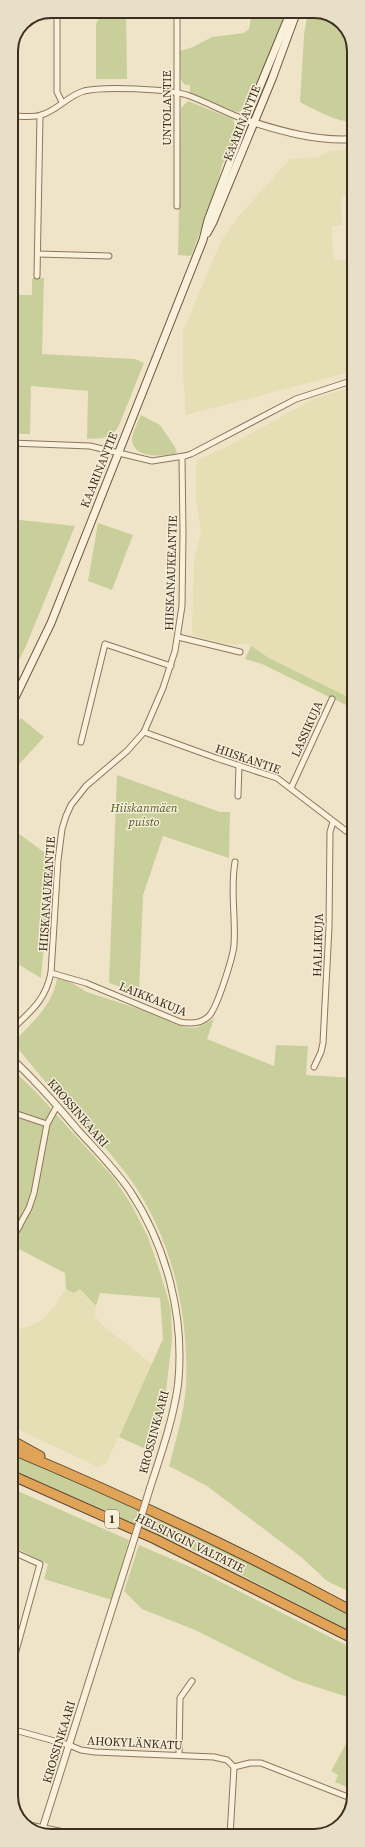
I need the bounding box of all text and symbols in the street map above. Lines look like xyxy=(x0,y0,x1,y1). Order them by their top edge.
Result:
street label: UNTOLANTIE xyxy=(159,70,175,146)
street label: KAARINANTIE xyxy=(220,83,264,163)
street label: KAARINANTIE xyxy=(77,430,121,510)
street label: HIISKANAUKEANTIE xyxy=(161,515,181,631)
street label: LASSIKUJA xyxy=(287,698,327,760)
street label: HIISKANTIE xyxy=(213,740,283,778)
park label: Hiiskanmäen puisto xyxy=(110,800,178,830)
street label: HIISKANAUKEANTIE xyxy=(35,836,59,952)
street label: HALLIKUJA xyxy=(309,913,327,977)
street label: LAIKKAKUJA xyxy=(117,978,189,1020)
street label: KROSSINKAARI xyxy=(44,1075,112,1151)
street label: KROSSINKAARI xyxy=(135,1389,173,1475)
road number: 1 xyxy=(105,1510,119,1528)
street label: HELSINGIN VALTATIE xyxy=(133,1510,247,1576)
street label: KROSSINKAARI xyxy=(39,1699,79,1785)
street label: AHOKYLÄNKATU xyxy=(87,1733,183,1754)

